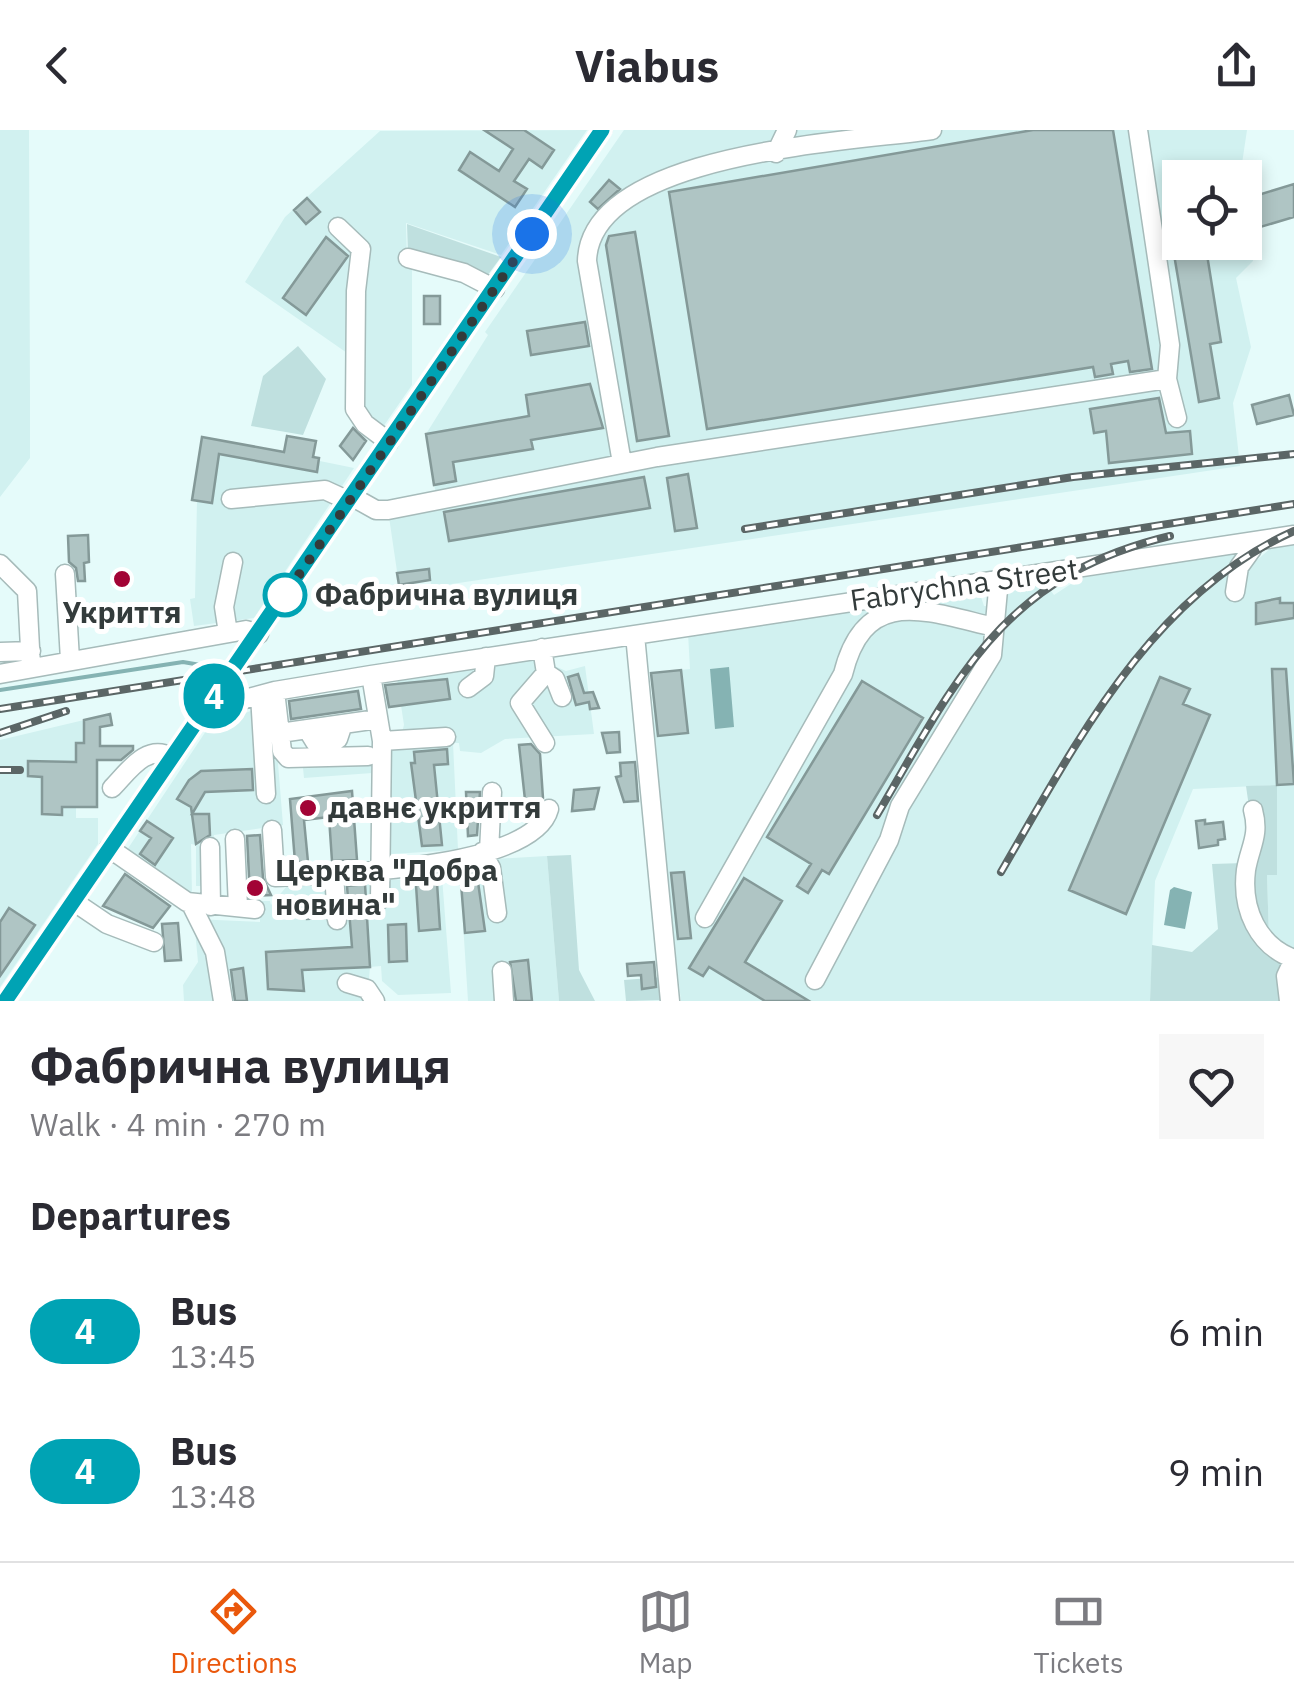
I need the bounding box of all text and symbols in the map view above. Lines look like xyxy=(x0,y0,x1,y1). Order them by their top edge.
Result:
text: Viabus xyxy=(575,36,719,94)
icon: back xyxy=(30,38,85,93)
icon: share xyxy=(1209,38,1264,93)
map controls xyxy=(1162,160,1262,260)
button: locate xyxy=(1162,160,1262,260)
your location xyxy=(507,209,557,259)
street label: Fabrychna Street xyxy=(847,548,1080,619)
marker: Укриття xyxy=(111,568,133,590)
marker: Фабрична вулиця xyxy=(264,574,306,616)
place label: Фабрична вулиця xyxy=(315,574,578,613)
place label: Укриття xyxy=(62,592,182,631)
line badge: 4 xyxy=(182,664,246,728)
text: 4 xyxy=(203,673,225,719)
place label: давнє укриття xyxy=(328,787,541,826)
marker: давнє укриття xyxy=(297,797,319,819)
place label: Церква "Добра новина" xyxy=(275,850,498,923)
marker: Церква "Добра новина" xyxy=(244,877,266,899)
text: Фабрична вулиця xyxy=(30,1034,451,1096)
button: heart xyxy=(1159,1034,1264,1139)
text: Walk · 4 min · 270 m xyxy=(30,1103,326,1145)
text: Departures xyxy=(30,1191,231,1240)
text: Bus xyxy=(170,1286,237,1335)
text: 6 min xyxy=(1168,1307,1264,1356)
text: 4 xyxy=(74,1308,96,1354)
text: 13:45 xyxy=(170,1335,256,1377)
text: Bus xyxy=(170,1426,237,1475)
text: 9 min xyxy=(1168,1447,1264,1496)
text: 4 xyxy=(74,1448,96,1494)
text: 13:48 xyxy=(170,1475,256,1517)
tab: Directions xyxy=(170,1584,298,1681)
tab: Map xyxy=(638,1584,693,1681)
tab: Tickets xyxy=(1034,1584,1124,1681)

